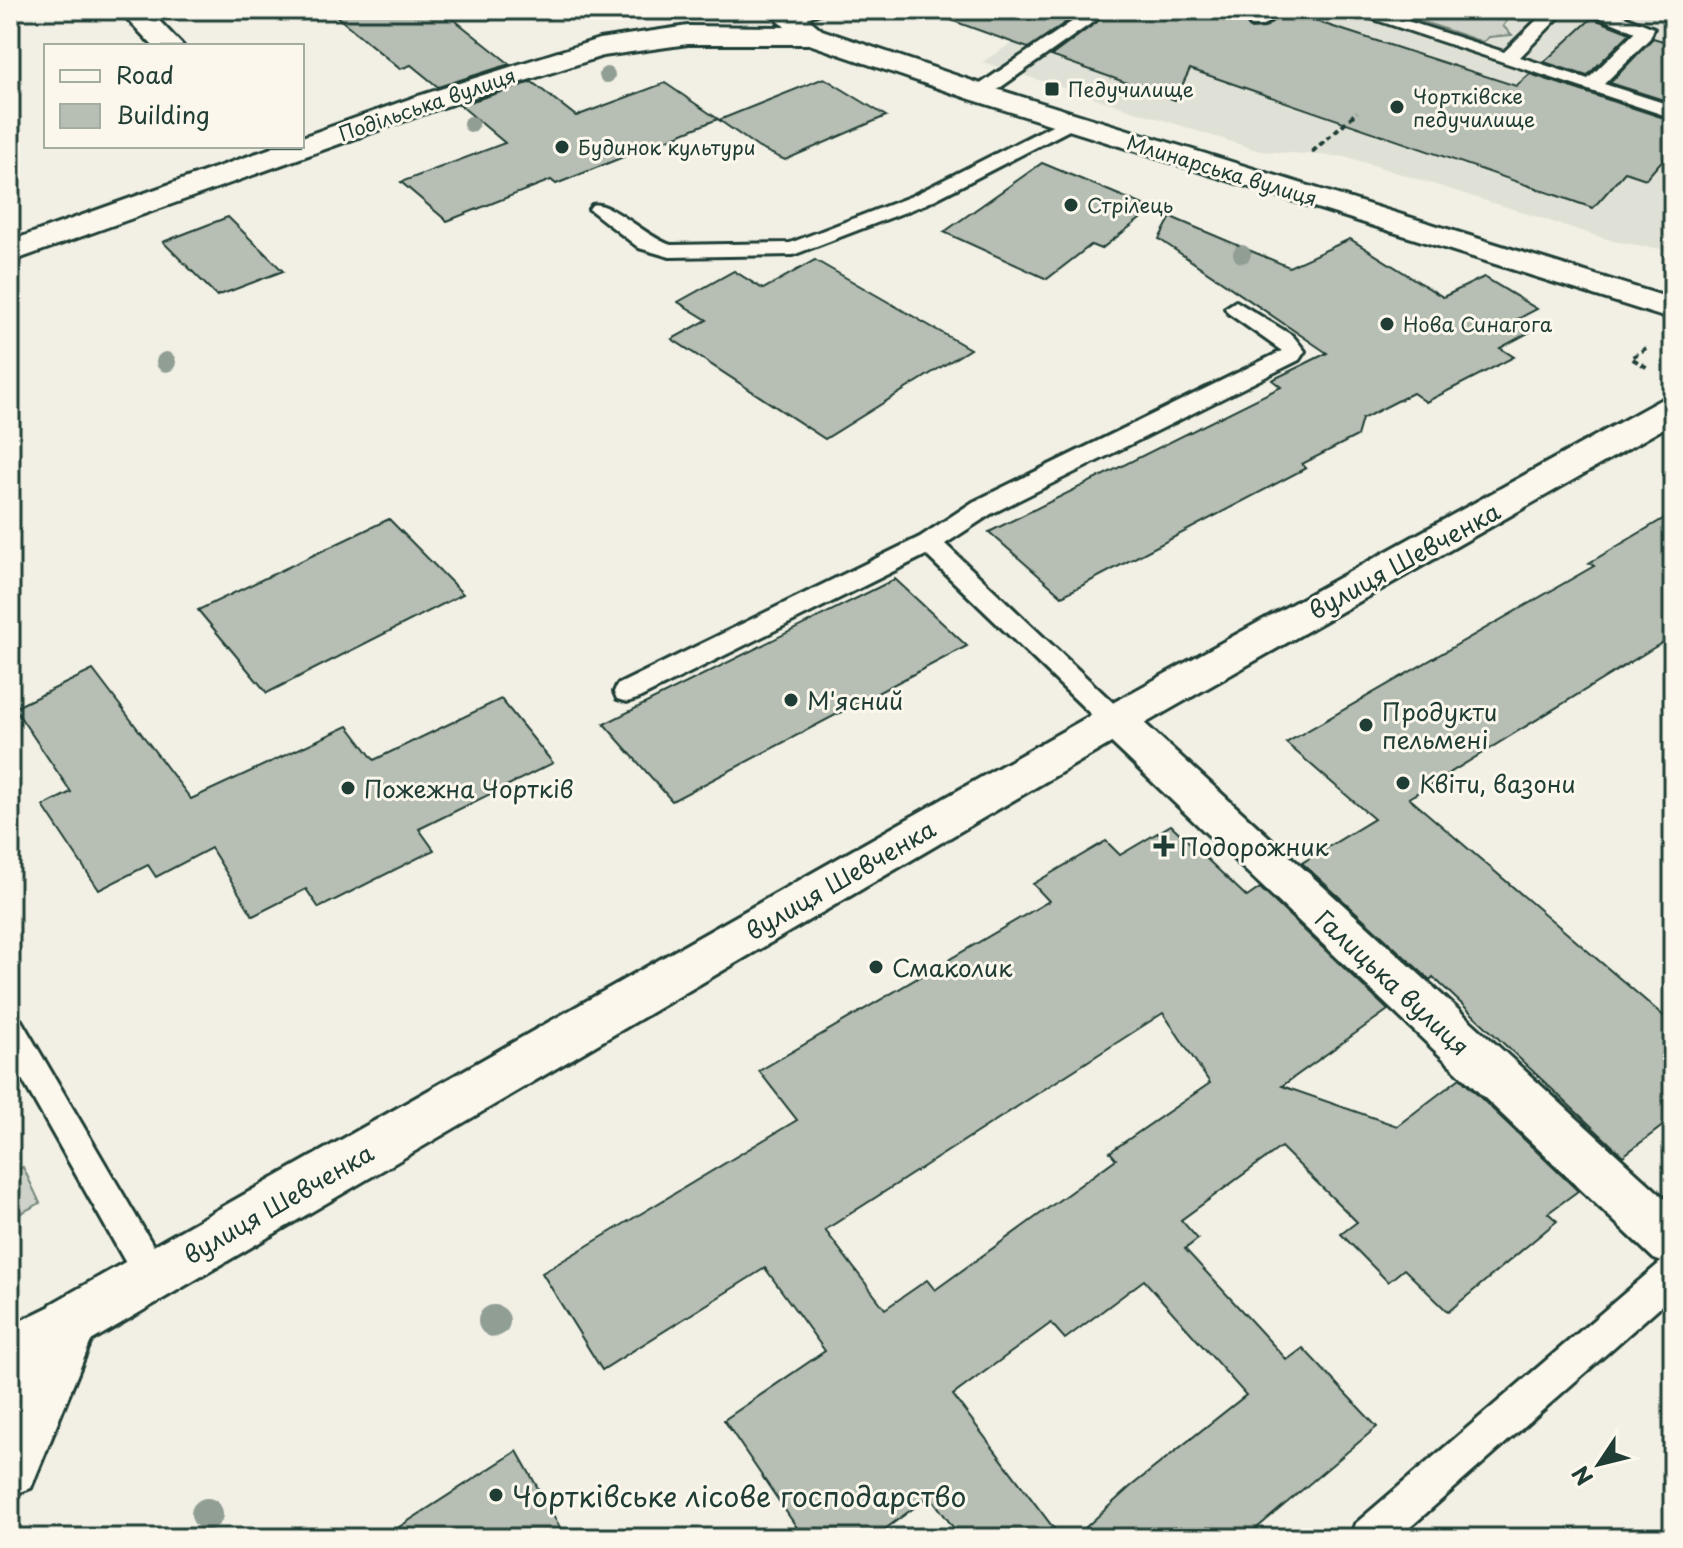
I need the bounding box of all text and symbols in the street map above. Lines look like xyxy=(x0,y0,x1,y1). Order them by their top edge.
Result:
legend xyxy=(44,44,304,148)
text: Road xyxy=(116,56,174,92)
street label: Подільська вулиця xyxy=(334,60,520,148)
place label: Педучилище xyxy=(1068,74,1194,104)
marker: Педучилище xyxy=(1043,80,1061,98)
place label: Чортківске педучилище xyxy=(1413,81,1535,134)
text: Building xyxy=(116,96,210,132)
marker: Чортківске педучилище xyxy=(1388,98,1406,116)
street label: Млинарська вулиця xyxy=(1123,127,1321,213)
place label: Будинок культури xyxy=(578,132,756,162)
marker: Будинок культури xyxy=(553,138,571,156)
place label: Стрілець xyxy=(1087,190,1173,220)
marker: Стрілець xyxy=(1062,196,1080,214)
place label: Нова Синагога xyxy=(1403,309,1553,339)
marker: Нова Синагога xyxy=(1378,315,1396,333)
street label: вулиця Шевченка xyxy=(1302,492,1506,628)
place label: М'ясний xyxy=(807,682,903,718)
marker: М'ясний xyxy=(782,691,800,709)
place label: Продукти пельмені xyxy=(1382,693,1497,757)
marker: Продукти пельмені xyxy=(1357,716,1375,734)
place label: Квіти, вазони xyxy=(1419,765,1576,801)
place label: Пожежна Чортків xyxy=(364,770,573,806)
marker: Квіти, вазони xyxy=(1394,774,1412,792)
marker: Пожежна Чортків xyxy=(339,779,357,797)
street label: вулиця Шевченка xyxy=(738,810,942,948)
place label: Подорожник xyxy=(1180,828,1330,864)
marker: Подорожник xyxy=(1155,837,1173,855)
street label: Галицька вулиця xyxy=(1308,901,1478,1063)
place label: Смаколик xyxy=(892,949,1013,985)
marker: Смаколик xyxy=(867,958,885,976)
street label: вулиця Шевченка xyxy=(176,1134,380,1272)
north arrow xyxy=(1559,1424,1639,1504)
text: N xyxy=(1563,1460,1600,1493)
place label: Чортківське лісове господарство xyxy=(512,1474,966,1517)
marker: Чортківське лісове господарство xyxy=(487,1486,505,1504)

